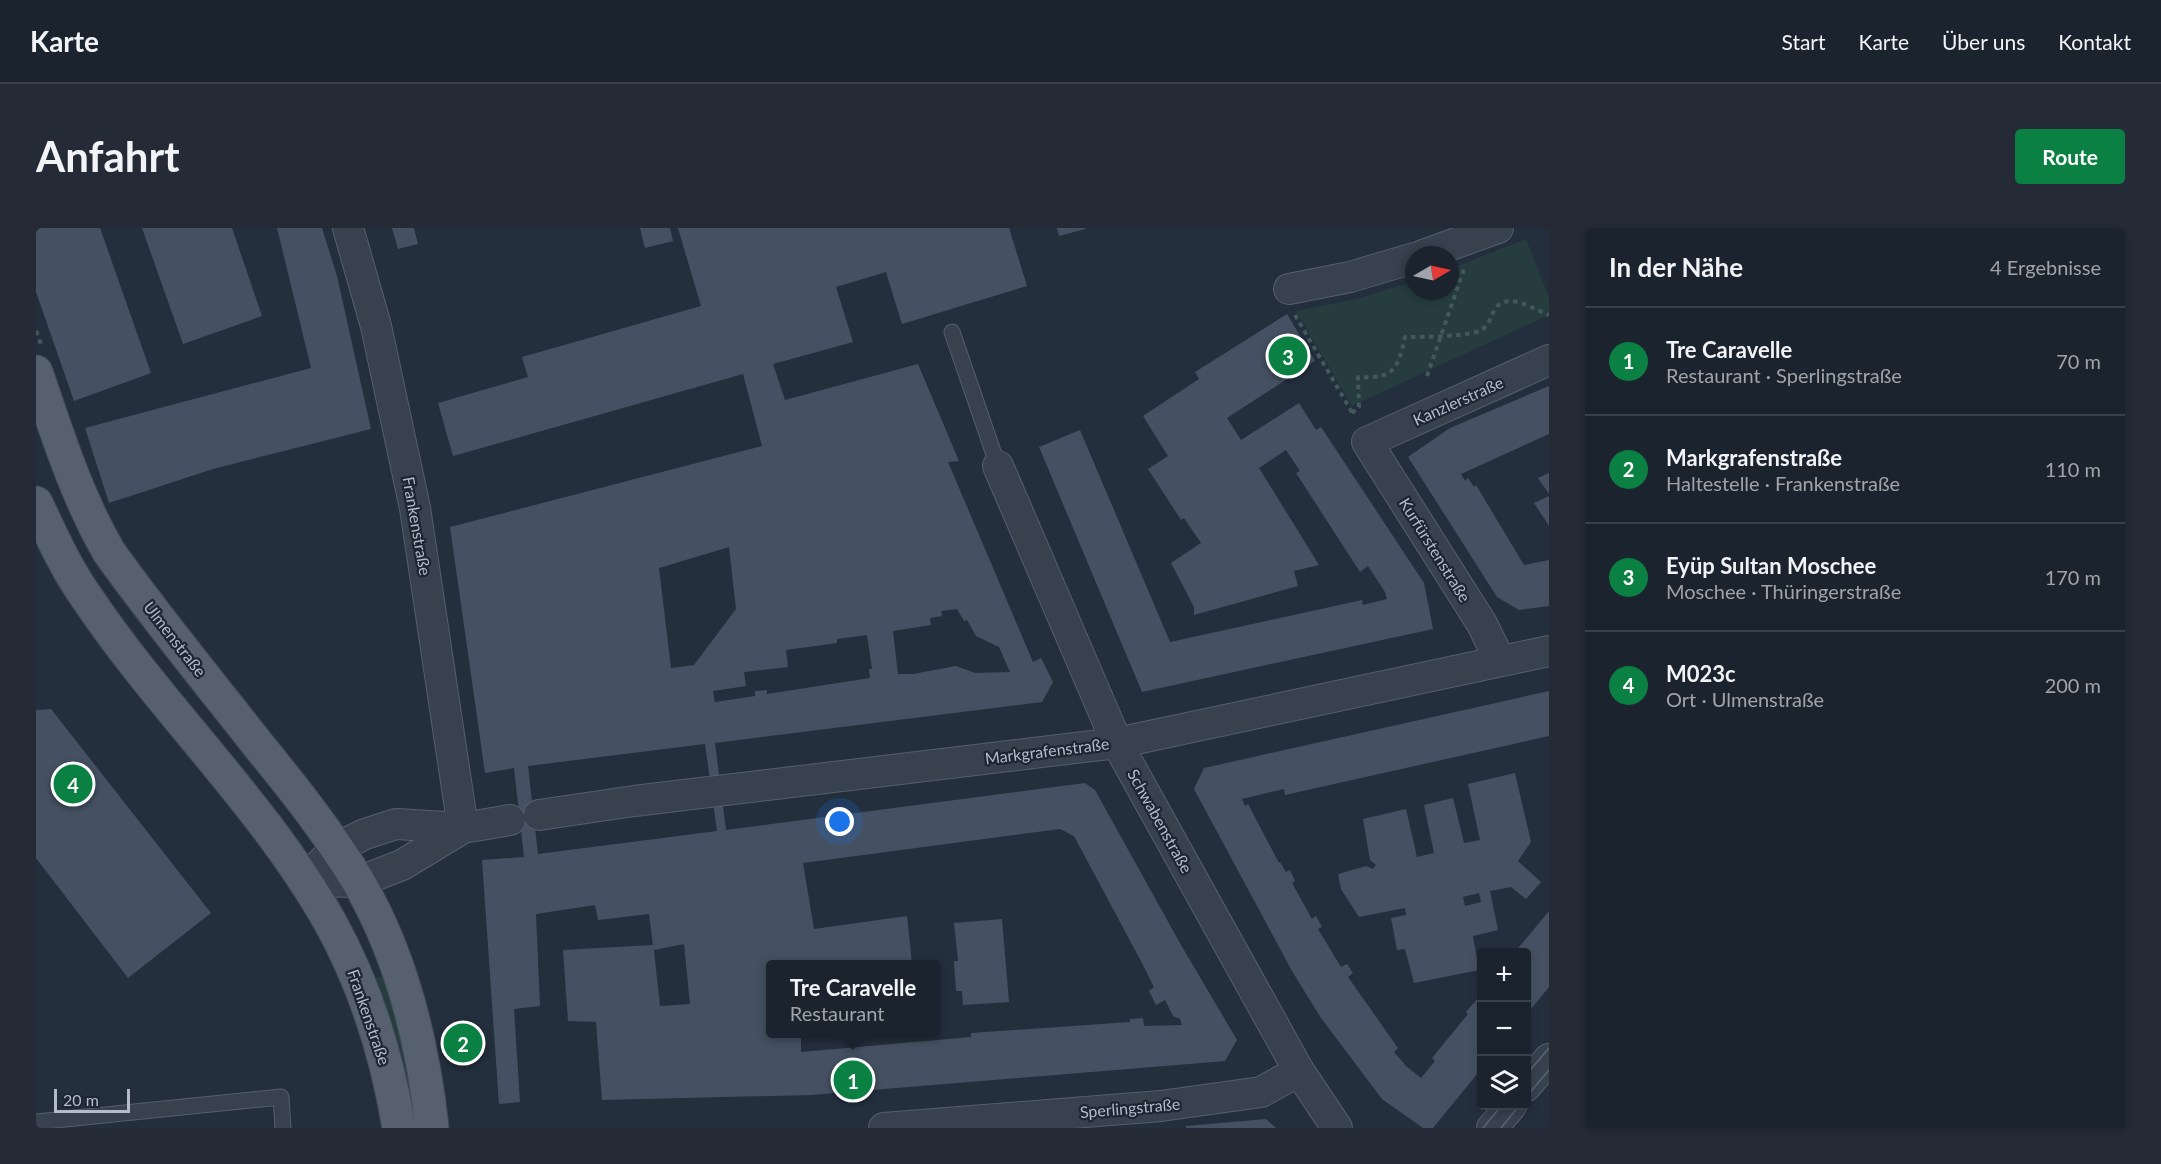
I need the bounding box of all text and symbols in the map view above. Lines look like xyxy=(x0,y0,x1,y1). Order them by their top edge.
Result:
text: Karte xyxy=(30,24,99,58)
text: Start xyxy=(1781,29,1826,54)
text: Karte xyxy=(1859,29,1909,54)
text: Über uns xyxy=(1942,29,2025,54)
text: Kontakt xyxy=(2058,29,2131,54)
button: Route xyxy=(2015,129,2125,184)
text: Anfahrt xyxy=(36,131,180,181)
north arrow xyxy=(1405,246,1459,300)
text: In der Nähe xyxy=(1609,251,1743,283)
text: 4 Ergebnisse xyxy=(1990,255,2101,279)
pin: 3 xyxy=(1268,334,1308,378)
text: Tre Caravelle xyxy=(1666,336,1792,363)
text: 1 xyxy=(1623,349,1634,373)
text: 70 m xyxy=(2056,349,2101,373)
text: Restaurant · Sperlingstraße xyxy=(1666,363,1902,387)
street label: Kanzlerstraße xyxy=(1410,372,1506,429)
text: Markgrafenstraße xyxy=(1666,444,1842,471)
text: 2 xyxy=(1623,457,1634,481)
text: 110 m xyxy=(2045,457,2101,481)
text: Haltestelle · Frankenstraße xyxy=(1666,471,1900,495)
street label: Frankenstraße xyxy=(399,475,436,577)
street label: Kurfürstenstraße xyxy=(1396,494,1475,605)
text: Eyüp Sultan Moschee xyxy=(1666,552,1876,579)
text: 3 xyxy=(1623,565,1634,589)
text: 170 m xyxy=(2045,565,2101,589)
text: Moschee · Thüringerstraße xyxy=(1666,579,1901,603)
street label: Ulmenstraße xyxy=(140,597,211,680)
text: M023c xyxy=(1666,660,1736,687)
text: 4 xyxy=(1623,673,1634,697)
text: 200 m xyxy=(2045,673,2101,697)
text: Ort · Ulmenstraße xyxy=(1666,687,1824,711)
street label: Markgrafenstraße xyxy=(984,733,1110,768)
pin: 4 xyxy=(54,762,93,806)
street label: Schwabenstraße xyxy=(1124,765,1197,876)
your location xyxy=(825,807,854,836)
map controls xyxy=(1477,948,1531,1110)
button: + xyxy=(1477,948,1531,1002)
popup xyxy=(766,960,940,1038)
street label: Frankenstraße xyxy=(344,966,395,1067)
text: Tre Caravelle xyxy=(790,974,916,1001)
text: Restaurant xyxy=(790,1001,884,1025)
button: − xyxy=(1477,1002,1531,1056)
pin: 2 xyxy=(444,1020,482,1066)
button: layers xyxy=(1477,1056,1531,1110)
pin: 1 xyxy=(834,1058,872,1102)
scale bar xyxy=(54,1086,130,1114)
text: 20 m xyxy=(63,1090,99,1109)
street label: Sperlingstraße xyxy=(1079,1094,1181,1121)

